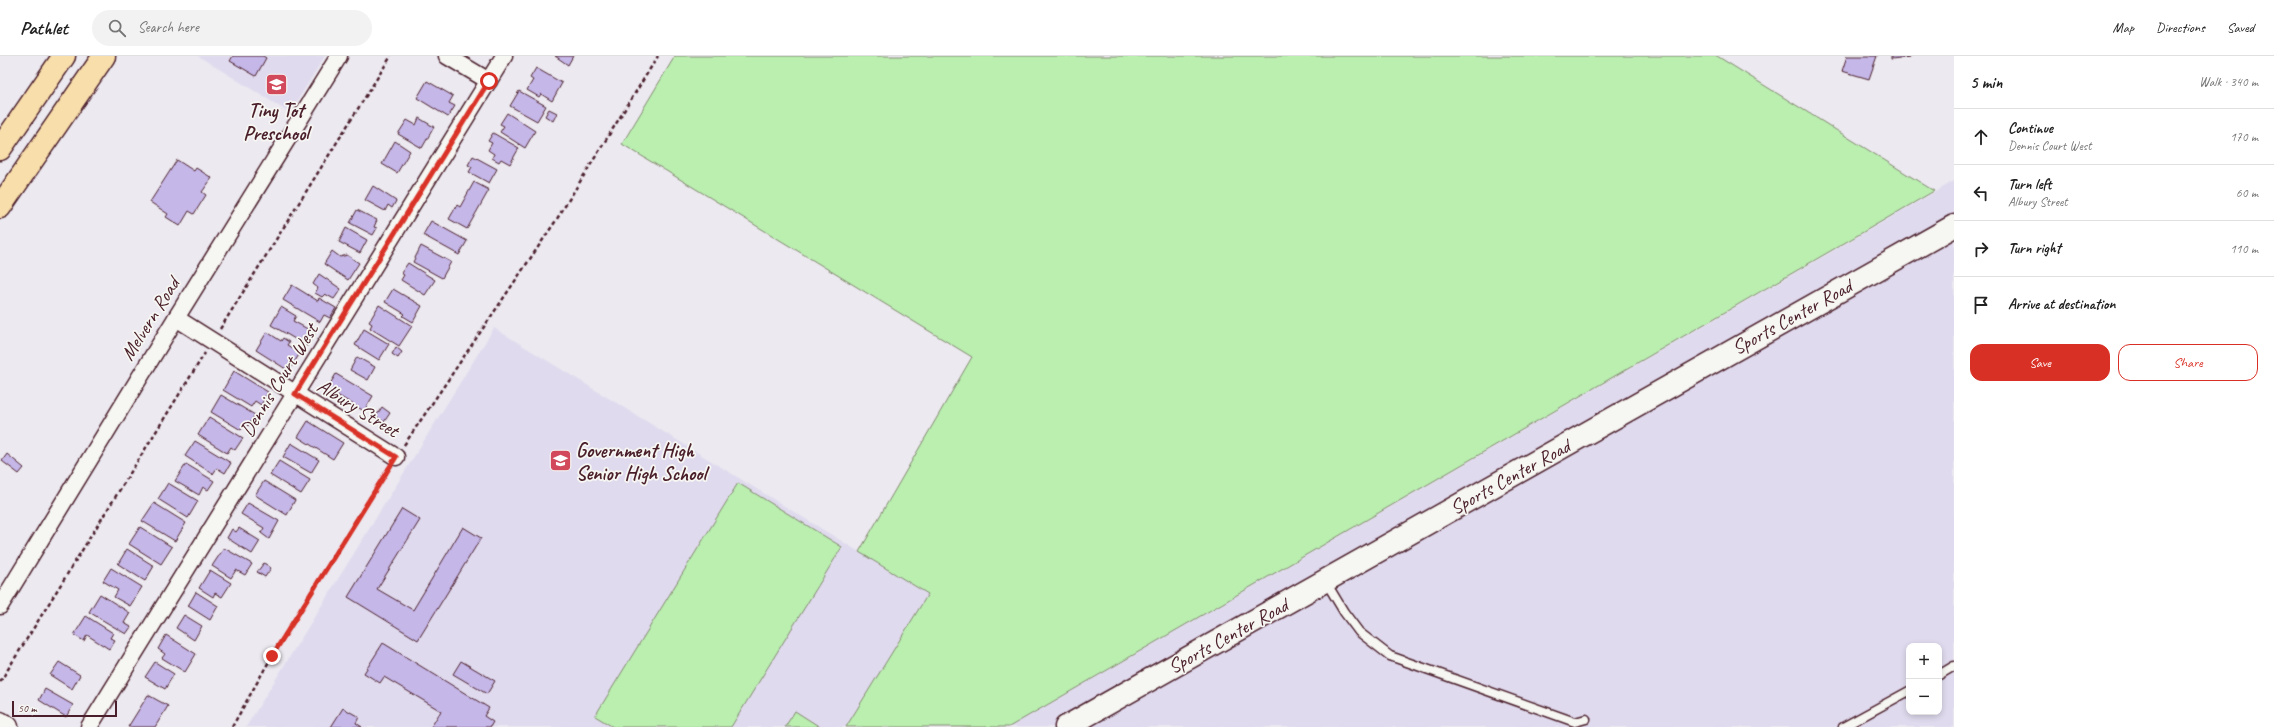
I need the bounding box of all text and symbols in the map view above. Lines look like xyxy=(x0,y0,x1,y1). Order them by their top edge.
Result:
search box xyxy=(92,10,372,46)
text: Pathlet xyxy=(20,16,68,40)
icon: search xyxy=(106,17,128,39)
text: Search here xyxy=(138,18,199,37)
text: Map xyxy=(2113,19,2134,36)
text: Directions xyxy=(2156,19,2205,36)
text: Saved xyxy=(2227,19,2254,36)
school or university icon: Tiny Tot Preschool xyxy=(263,71,289,97)
route start xyxy=(480,72,498,90)
text: 5 min xyxy=(1970,72,2002,93)
text: Walk · 340 m xyxy=(2199,74,2258,90)
place label: Tiny Tot Preschool xyxy=(243,98,312,146)
text: Continue xyxy=(2008,119,2053,138)
icon: ahead xyxy=(1970,126,1992,148)
text: 170 m xyxy=(2230,129,2258,145)
text: Dennis Court West xyxy=(2008,138,2092,154)
text: Turn left xyxy=(2008,175,2051,194)
icon: left xyxy=(1970,182,1992,204)
text: 60 m xyxy=(2236,185,2258,201)
text: Albury Street xyxy=(2008,194,2068,210)
icon: right xyxy=(1970,238,1992,260)
text: Turn right xyxy=(2008,239,2061,258)
text: 110 m xyxy=(2230,241,2258,257)
street label: Melvern Road xyxy=(115,270,187,365)
street label: Sports Center Road xyxy=(1728,272,1859,360)
icon: arrive xyxy=(1970,294,1992,316)
text: Arrive at destination xyxy=(2008,295,2115,314)
street label: Dennis Court West xyxy=(234,317,325,441)
button: Save xyxy=(1970,344,2110,381)
button: Share xyxy=(2118,344,2258,381)
street label: Albury Street xyxy=(313,373,405,444)
street label: Sports Center Road xyxy=(1446,432,1577,520)
place label: Government High Senior High School xyxy=(576,438,711,486)
school or university icon: Government High Senior High School xyxy=(548,448,574,474)
street label: Sports Center Road xyxy=(1164,591,1295,679)
map controls xyxy=(1906,643,1942,715)
button: + xyxy=(1906,643,1942,679)
route end xyxy=(263,647,281,665)
button: − xyxy=(1906,679,1942,715)
scale bar xyxy=(12,699,117,718)
text: 50 m xyxy=(18,701,37,715)

